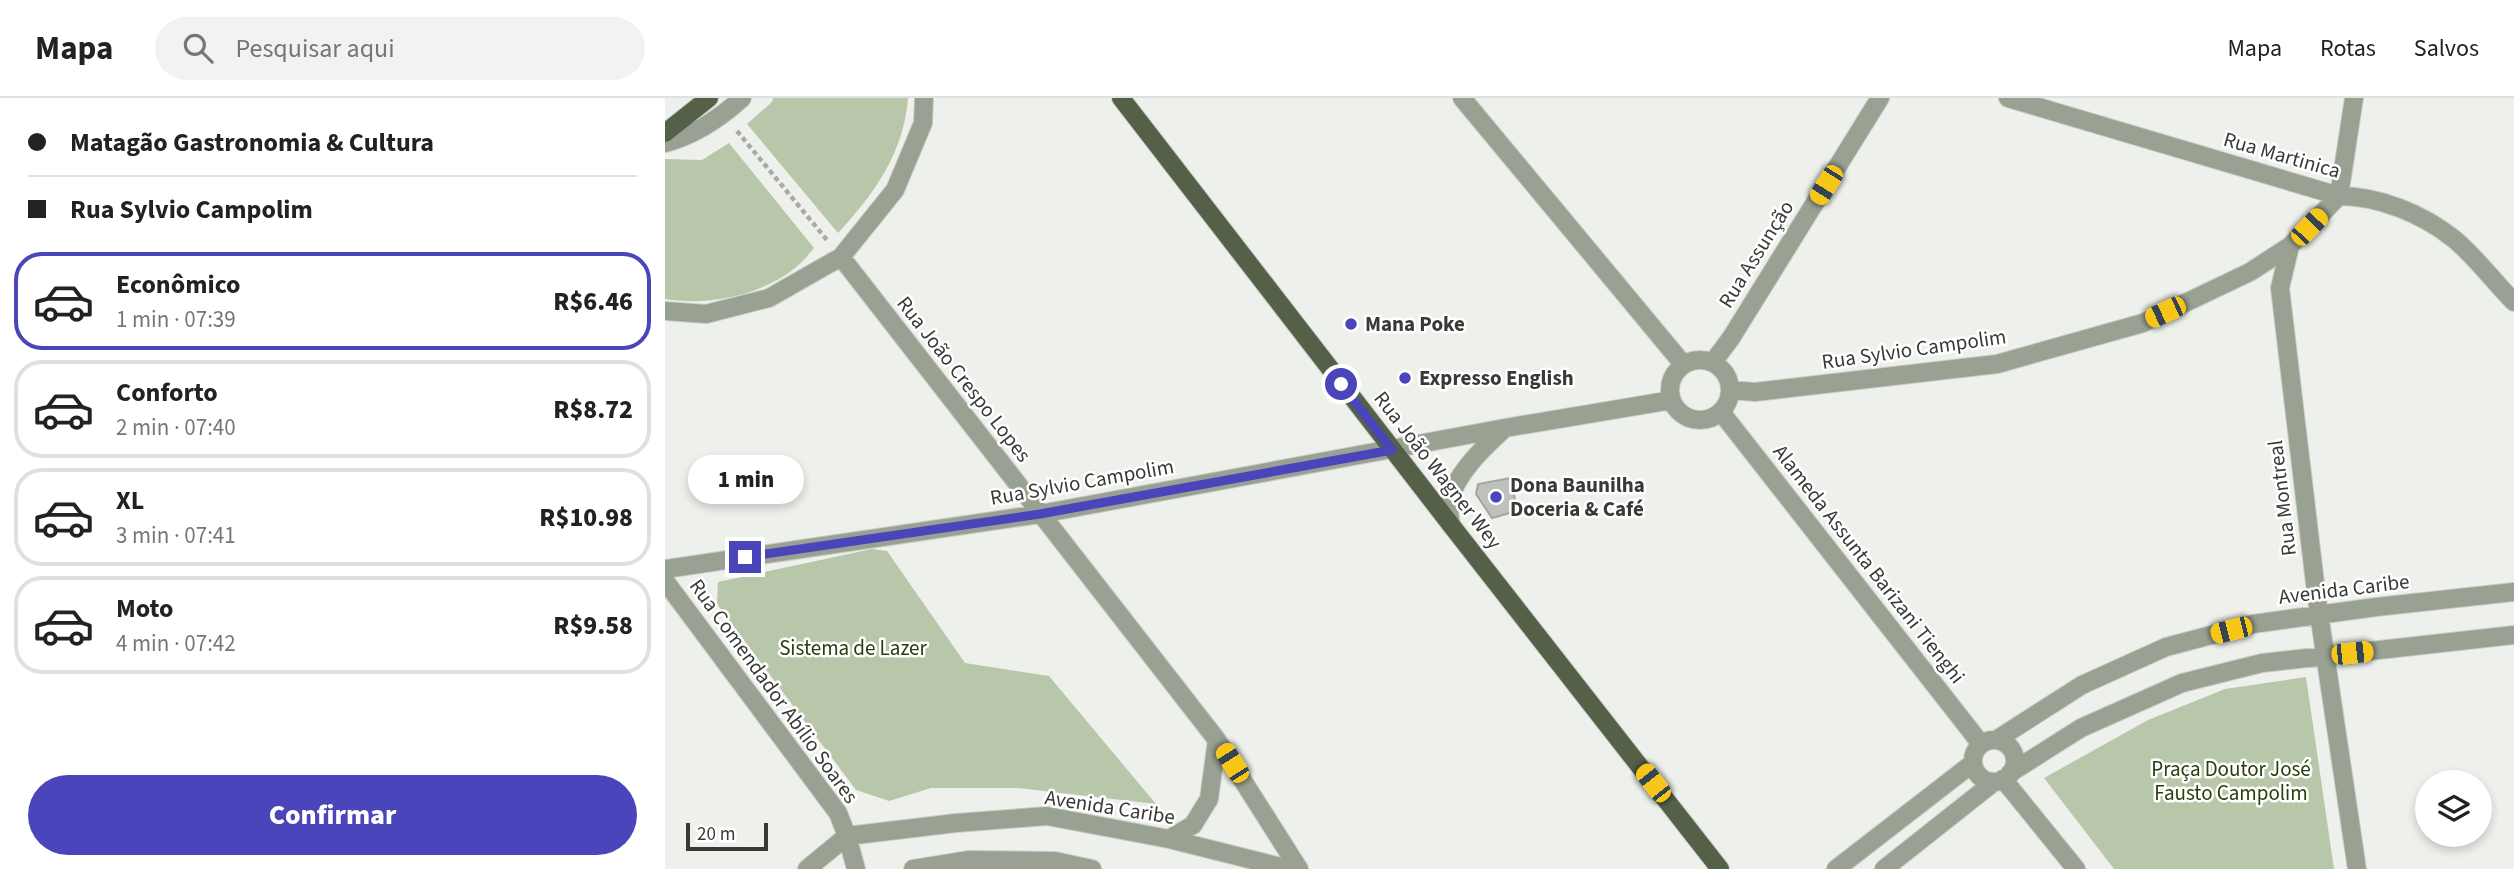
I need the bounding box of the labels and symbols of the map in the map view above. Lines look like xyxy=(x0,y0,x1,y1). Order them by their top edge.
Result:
street label: Rua Martinica xyxy=(2220,124,2344,186)
car xyxy=(1806,162,1847,208)
street label: Rua Assunção xyxy=(1711,194,1801,314)
car xyxy=(2287,205,2332,249)
street label: Rua João Crespo Lopes xyxy=(890,290,1038,468)
car xyxy=(2142,294,2189,330)
place label: Mana Poke xyxy=(1365,309,1465,339)
marker: Mana Poke xyxy=(1343,316,1359,332)
street label: Rua Sylvio Campolim xyxy=(1820,321,2008,377)
place label: Expresso English xyxy=(1419,363,1574,393)
route start xyxy=(1325,368,1357,400)
marker: Expresso English xyxy=(1397,370,1413,386)
street label: Rua João Wagner Wey xyxy=(1367,385,1509,555)
street label: Alameda Assunta Barizani Tienghi xyxy=(1766,438,1972,690)
street label: Rua Montreal xyxy=(2260,438,2304,558)
street label: Rua Sylvio Campolim xyxy=(988,451,1176,513)
callout: 1 min xyxy=(687,456,803,504)
place label: Dona Baunilha Doceria & Café xyxy=(1510,470,1645,524)
marker: Dona Baunilha Doceria & Café xyxy=(1488,489,1504,505)
route end xyxy=(729,541,761,573)
street label: Avenida Caribe xyxy=(2277,566,2411,612)
street label: Rua Comendador Abílio Soares xyxy=(682,573,866,810)
car xyxy=(2209,615,2254,645)
park label: Sistema de Lazer xyxy=(779,633,928,663)
car xyxy=(2331,640,2374,666)
car xyxy=(1212,740,1253,786)
park label: Praça Doutor José Fausto Campolim xyxy=(2151,754,2311,808)
car xyxy=(1632,760,1675,806)
street label: Avenida Caribe xyxy=(1043,782,1177,832)
scale bar xyxy=(686,820,768,852)

